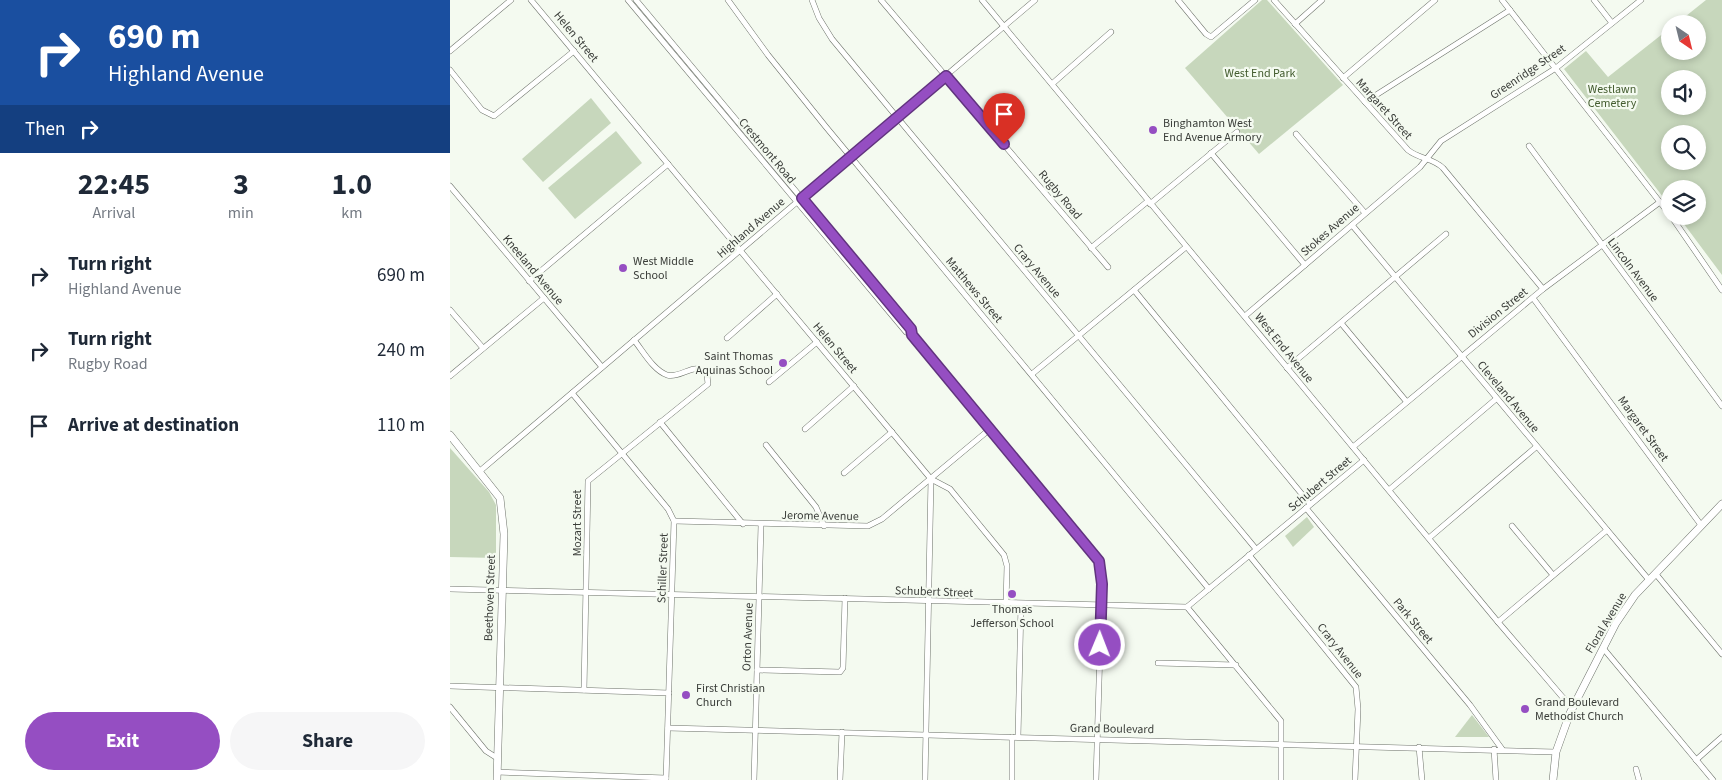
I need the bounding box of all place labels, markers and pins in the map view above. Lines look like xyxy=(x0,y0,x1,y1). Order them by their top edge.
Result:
pin xyxy=(983,93,1025,144)
place label: Binghamton West End Avenue Armory xyxy=(1163,115,1262,146)
marker: Binghamton West End Avenue Armory xyxy=(1147,124,1159,136)
place label: West Middle School xyxy=(633,253,694,284)
marker: West Middle School xyxy=(617,262,629,274)
place label: Saint Thomas Aquinas School xyxy=(696,348,773,379)
marker: Saint Thomas Aquinas School xyxy=(777,357,789,369)
marker: Thomas Jefferson School xyxy=(1006,588,1018,600)
place label: Thomas Jefferson School xyxy=(970,601,1054,632)
place label: First Christian Church xyxy=(696,680,765,711)
marker: First Christian Church xyxy=(680,689,692,701)
place label: Grand Boulevard Methodist Church xyxy=(1535,694,1623,725)
marker: Grand Boulevard Methodist Church xyxy=(1519,703,1531,715)

